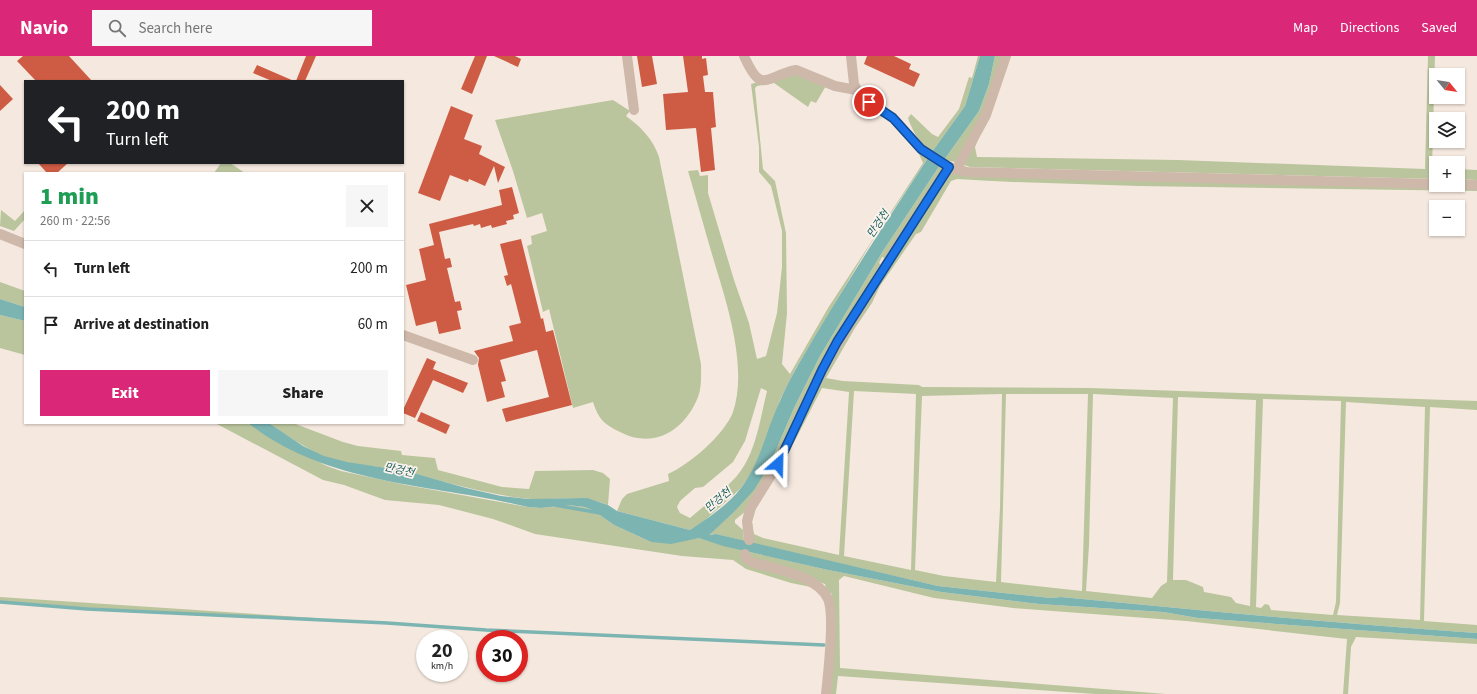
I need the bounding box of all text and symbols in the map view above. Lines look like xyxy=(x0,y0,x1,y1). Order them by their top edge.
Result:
search box xyxy=(92,10,372,46)
text: Navio xyxy=(20,15,68,42)
icon: search xyxy=(106,17,128,39)
text: Search here xyxy=(138,18,212,39)
text: Map xyxy=(1293,18,1318,38)
text: Directions xyxy=(1340,18,1399,38)
text: Saved xyxy=(1421,18,1457,38)
north arrow xyxy=(1429,68,1465,104)
map controls xyxy=(1429,68,1465,236)
pin xyxy=(852,85,886,119)
text: 200 m xyxy=(106,90,180,130)
icon: arrive xyxy=(858,91,880,113)
icon: left xyxy=(40,96,92,148)
button: layers xyxy=(1429,112,1465,148)
text: Turn left xyxy=(106,127,168,152)
button: + xyxy=(1429,156,1465,192)
text: 1 min xyxy=(40,179,99,214)
button: close xyxy=(346,185,388,227)
button: − xyxy=(1429,200,1465,236)
water label: 만겅천 xyxy=(863,206,894,241)
text: 260 m · 22:56 xyxy=(40,212,110,230)
icon: left xyxy=(40,258,62,280)
text: Turn left xyxy=(74,258,130,279)
text: 200 m xyxy=(350,258,388,279)
icon: arrive xyxy=(40,314,62,336)
text: Arrive at destination xyxy=(74,314,209,335)
text: 60 m xyxy=(358,314,388,335)
button: Exit xyxy=(40,370,210,416)
button: Share xyxy=(218,370,388,416)
position arrow xyxy=(757,443,799,485)
water label: 만겅천 xyxy=(383,459,417,481)
water label: 만겅천 xyxy=(702,483,736,516)
speed limit sign: 30 xyxy=(476,630,528,682)
text: 20 xyxy=(431,637,453,665)
text: km/h xyxy=(431,659,453,673)

